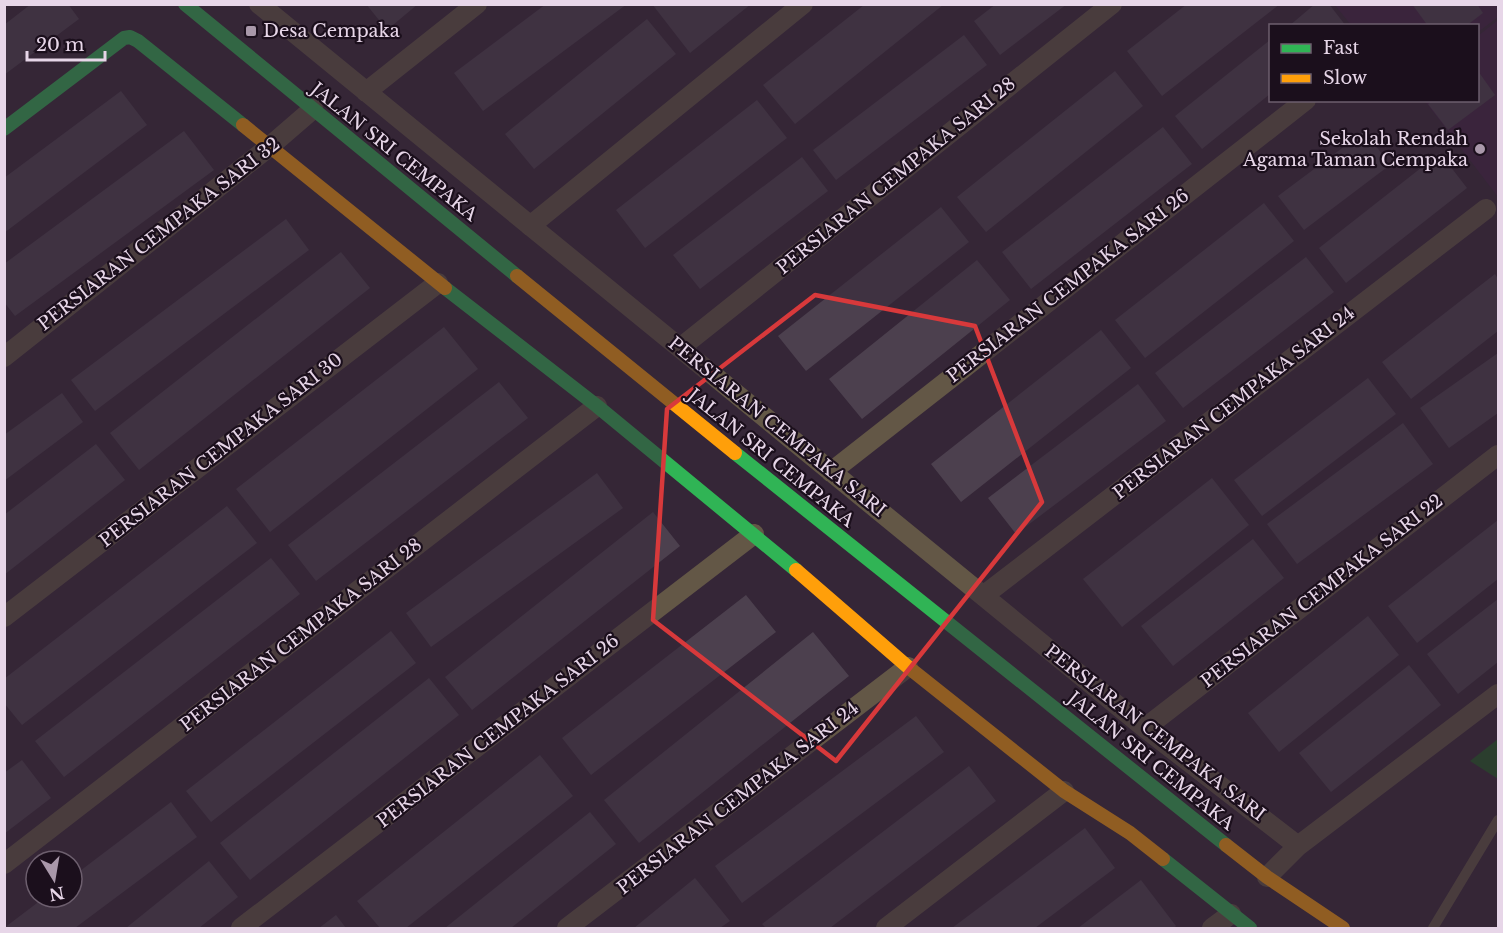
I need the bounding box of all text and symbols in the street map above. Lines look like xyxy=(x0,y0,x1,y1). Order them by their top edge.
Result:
place label: Desa Cempaka xyxy=(263,20,400,42)
scale bar xyxy=(27,24,105,62)
marker: Desa Cempaka xyxy=(244,24,258,38)
legend xyxy=(1269,24,1479,102)
text: 20 m xyxy=(36,34,84,56)
text: Fast xyxy=(1323,37,1360,59)
text: Slow xyxy=(1323,67,1368,89)
street label: PERSIARAN CEMPAKA SARI 28 xyxy=(772,73,1020,279)
street label: JALAN SRI CEMPAKA xyxy=(305,77,483,227)
place label: Sekolah Rendah Agama Taman Cempaka xyxy=(1242,128,1468,171)
street label: PERSIARAN CEMPAKA SARI 32 xyxy=(34,133,284,335)
marker: Sekolah Rendah Agama Taman Cempaka xyxy=(1473,142,1487,156)
street label: PERSIARAN CEMPAKA SARI 26 xyxy=(942,185,1194,387)
street label: PERSIARAN CEMPAKA SARI 24 xyxy=(1109,302,1359,504)
street label: PERSIARAN CEMPAKA SARI xyxy=(664,332,890,522)
street label: PERSIARAN CEMPAKA SARI 30 xyxy=(95,348,347,552)
street label: JALAN SRI CEMPAKA xyxy=(682,383,860,533)
street label: PERSIARAN CEMPAKA SARI 22 xyxy=(1197,490,1447,692)
street label: PERSIARAN CEMPAKA SARI 28 xyxy=(176,534,426,736)
street label: PERSIARAN CEMPAKA SARI 26 xyxy=(372,630,624,832)
street label: PERSIARAN CEMPAKA SARI xyxy=(1040,640,1270,826)
street label: JALAN SRI CEMPAKA xyxy=(1062,686,1240,836)
street label: PERSIARAN CEMPAKA SARI 24 xyxy=(613,697,863,899)
north arrow xyxy=(24,849,84,909)
text: N xyxy=(48,882,66,905)

